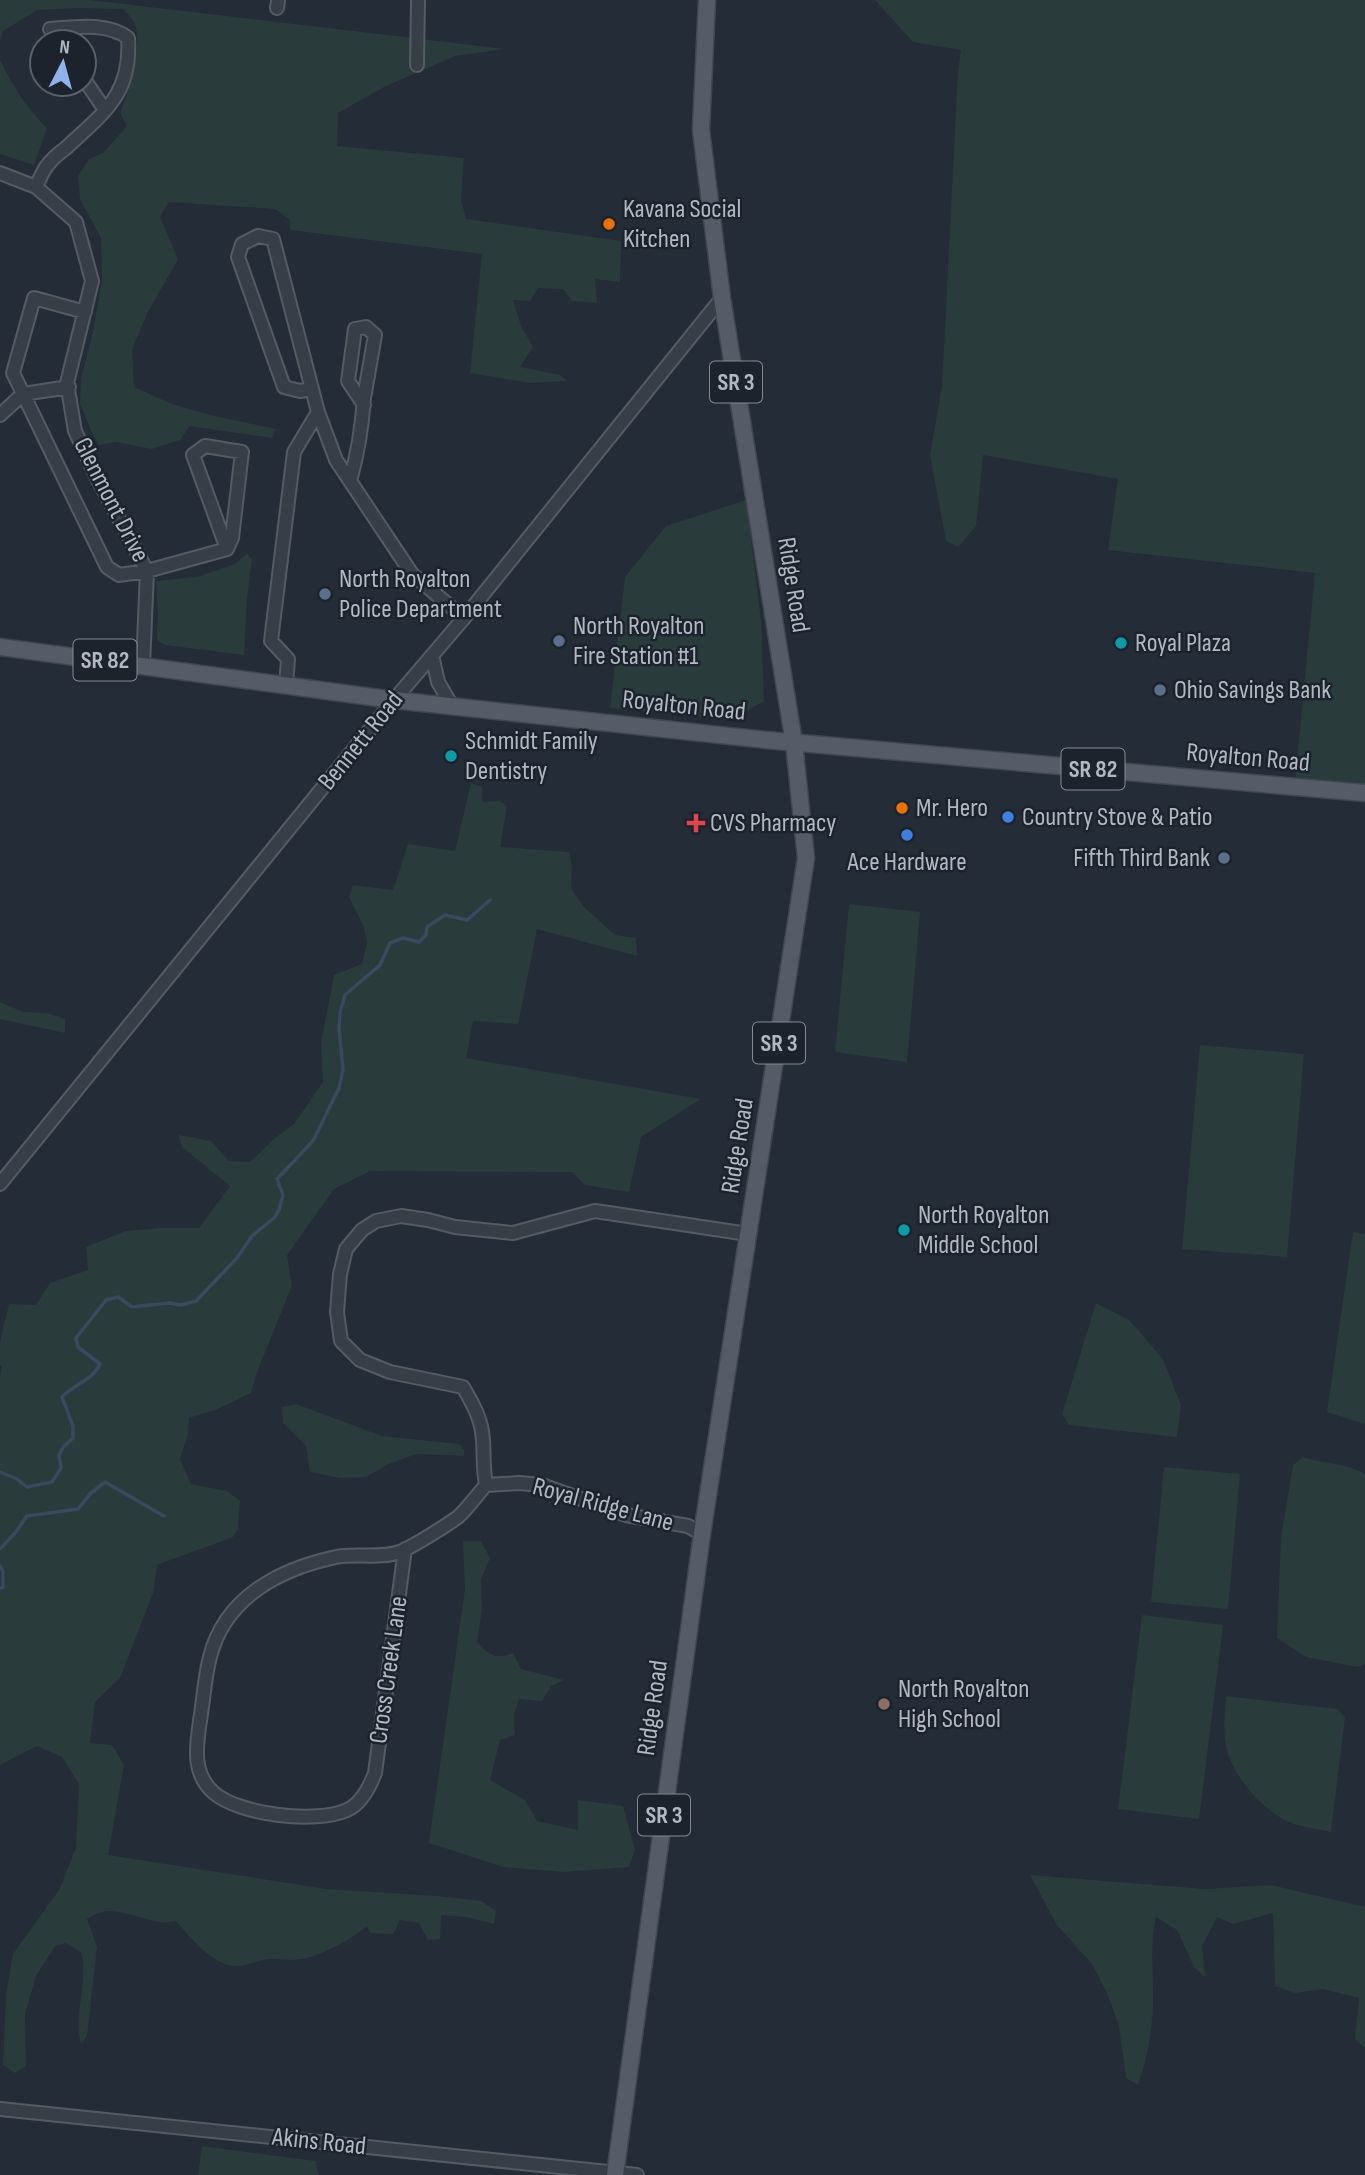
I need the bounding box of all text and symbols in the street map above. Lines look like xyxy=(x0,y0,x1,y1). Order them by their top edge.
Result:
north arrow xyxy=(28,28,98,98)
text: N xyxy=(58,36,71,60)
place label: Kavana Social Kitchen xyxy=(623,194,741,255)
marker: Kavana Social Kitchen xyxy=(601,216,617,232)
road number: SR 3 xyxy=(710,362,762,402)
street label: Glenmont Drive xyxy=(66,433,156,567)
street label: Ridge Road xyxy=(770,535,816,635)
place label: North Royalton Police Department xyxy=(339,564,502,625)
marker: North Royalton Police Department xyxy=(317,586,333,602)
place label: North Royalton Fire Station #1 xyxy=(573,611,704,672)
place label: Royal Plaza xyxy=(1135,628,1231,659)
marker: North Royalton Fire Station #1 xyxy=(551,633,567,649)
marker: Royal Plaza xyxy=(1113,635,1129,651)
road number: SR 82 xyxy=(74,640,136,680)
place label: Ohio Savings Bank xyxy=(1174,675,1331,706)
marker: Ohio Savings Bank xyxy=(1152,682,1168,698)
street label: Royalton Road xyxy=(621,684,747,728)
street label: Bennett Road xyxy=(312,685,410,797)
place label: Schmidt Family Dentistry xyxy=(465,726,598,787)
street label: Royalton Road xyxy=(1185,737,1311,779)
marker: Schmidt Family Dentistry xyxy=(443,748,459,764)
road number: SR 82 xyxy=(1062,748,1124,790)
place label: Mr. Hero xyxy=(916,793,988,824)
marker: Mr. Hero xyxy=(894,800,910,816)
place label: Country Stove & Patio xyxy=(1022,802,1212,833)
place label: CVS Pharmacy xyxy=(710,808,836,839)
marker: Country Stove & Patio xyxy=(1000,809,1016,825)
marker: CVS Pharmacy xyxy=(688,815,704,831)
marker: Ace Hardware xyxy=(899,827,915,843)
place label: Fifth Third Bank xyxy=(1073,843,1210,874)
place label: Ace Hardware xyxy=(846,847,967,878)
marker: Fifth Third Bank xyxy=(1216,850,1232,866)
road number: SR 3 xyxy=(753,1023,805,1064)
street label: Ridge Road xyxy=(715,1096,761,1196)
place label: North Royalton Middle School xyxy=(918,1200,1049,1261)
marker: North Royalton Middle School xyxy=(896,1222,912,1238)
street label: Royal Ridge Lane xyxy=(529,1471,677,1539)
street label: Cross Creek Lane xyxy=(363,1594,415,1746)
street label: Ridge Road xyxy=(631,1658,675,1758)
place label: North Royalton High School xyxy=(898,1674,1029,1735)
marker: North Royalton High School xyxy=(876,1696,892,1712)
road number: SR 3 xyxy=(638,1794,690,1836)
street label: Akins Road xyxy=(270,2122,367,2162)

